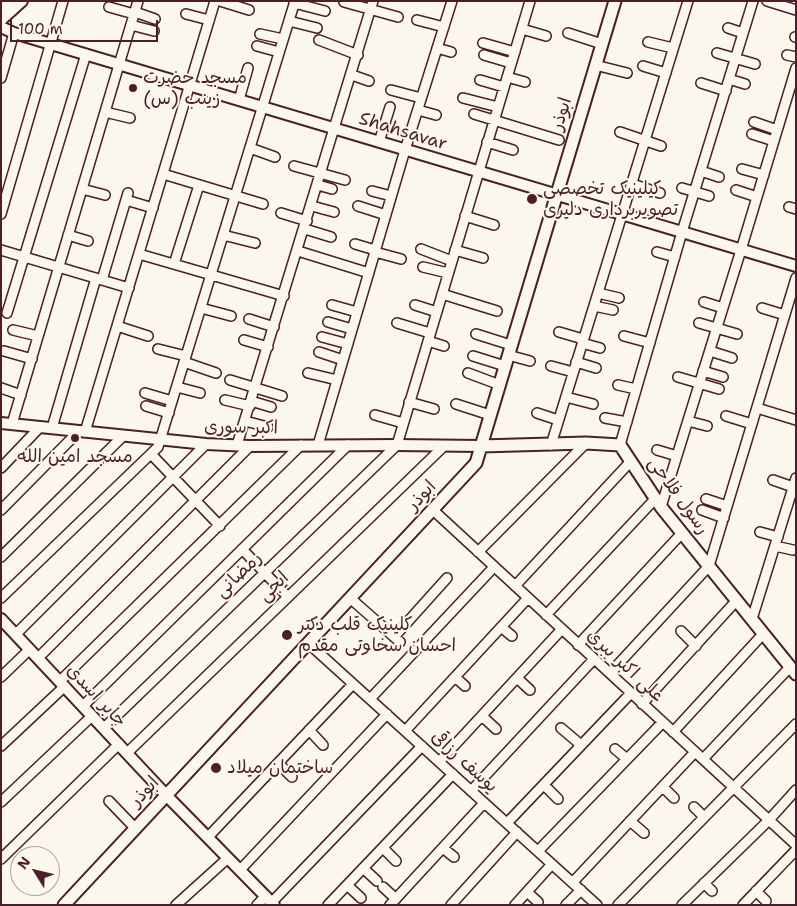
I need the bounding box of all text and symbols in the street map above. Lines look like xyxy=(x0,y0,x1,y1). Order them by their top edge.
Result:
scale bar xyxy=(12,10,160,42)
text: 100 m xyxy=(18,19,63,39)
place label: مسجد حضرت زینب (س) xyxy=(143,67,247,110)
marker: مسجد حضرت زینب (س) xyxy=(127,82,139,94)
street label: ابوذر xyxy=(547,95,577,133)
street label: Shahsavar xyxy=(356,108,450,156)
place label: کیلینیک تخصصی تصویربرداری دلیری xyxy=(543,178,678,220)
marker: کیلینیک تخصصی تصویربرداری دلیری xyxy=(525,192,539,206)
street label: اکبر سوری xyxy=(204,417,278,439)
marker: مسجد امین الله xyxy=(69,432,81,444)
place label: مسجد امین الله xyxy=(17,446,133,468)
street label: رسول فلاحی xyxy=(643,453,713,539)
street label: ابوذر xyxy=(403,476,441,516)
street label: رمضانی xyxy=(211,547,267,603)
street label: ایجی xyxy=(254,567,294,607)
place label: کلینیک قلب دکتر احسان سخاوتی مقدم xyxy=(298,614,456,656)
street label: علی اکبر ببری xyxy=(582,625,668,707)
marker: کلینیک قلب دکتر احسان سخاوتی مقدم xyxy=(280,628,294,642)
street label: جابر اسدی xyxy=(61,660,131,732)
street label: یوسف رزاقی xyxy=(426,727,502,797)
place label: ساختمان میلاد xyxy=(227,757,333,779)
marker: ساختمان میلاد xyxy=(209,761,223,775)
street label: ابوذر xyxy=(126,772,164,812)
north arrow xyxy=(10,846,60,896)
text: N xyxy=(13,853,34,873)

